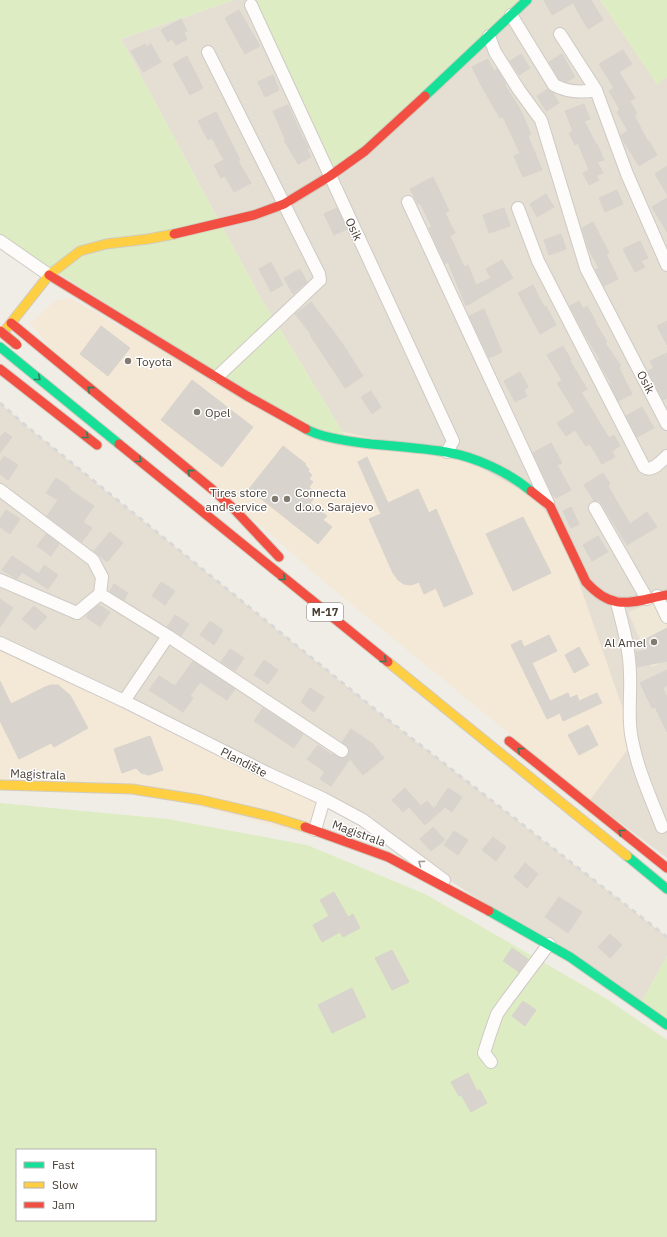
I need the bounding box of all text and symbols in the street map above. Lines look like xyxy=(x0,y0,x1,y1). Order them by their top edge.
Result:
street label: Osik xyxy=(342,215,366,244)
place label: Toyota xyxy=(136,354,173,369)
marker: Toyota xyxy=(123,356,133,366)
street label: Osik xyxy=(634,368,658,397)
one-way arrow xyxy=(34,374,41,381)
one-way arrow xyxy=(88,386,95,393)
place label: Opel xyxy=(205,405,230,420)
marker: Opel xyxy=(192,407,202,417)
one-way arrow xyxy=(81,432,88,439)
one-way arrow xyxy=(135,456,142,463)
one-way arrow xyxy=(188,469,195,476)
place label: Tires store and service xyxy=(206,485,267,514)
place label: Connecta d.o.o. Sarajevo xyxy=(295,485,374,514)
marker: Tires store and service xyxy=(270,494,280,504)
marker: Connecta d.o.o. Sarajevo xyxy=(282,494,292,504)
one-way arrow xyxy=(279,573,286,580)
road number: M-17 xyxy=(307,603,343,621)
place label: Al Amel xyxy=(604,635,646,650)
marker: Al Amel xyxy=(649,637,659,647)
one-way arrow xyxy=(380,655,387,662)
street label: Plandište xyxy=(218,744,270,780)
one-way arrow xyxy=(517,748,524,755)
street label: Magistrala xyxy=(10,766,67,782)
street label: Magistrala xyxy=(330,816,388,850)
one-way arrow xyxy=(619,829,626,836)
one-way arrow xyxy=(419,861,426,868)
legend xyxy=(16,1149,156,1221)
text: Fast xyxy=(52,1157,75,1172)
text: Slow xyxy=(52,1177,78,1192)
text: Jam xyxy=(52,1197,75,1212)

